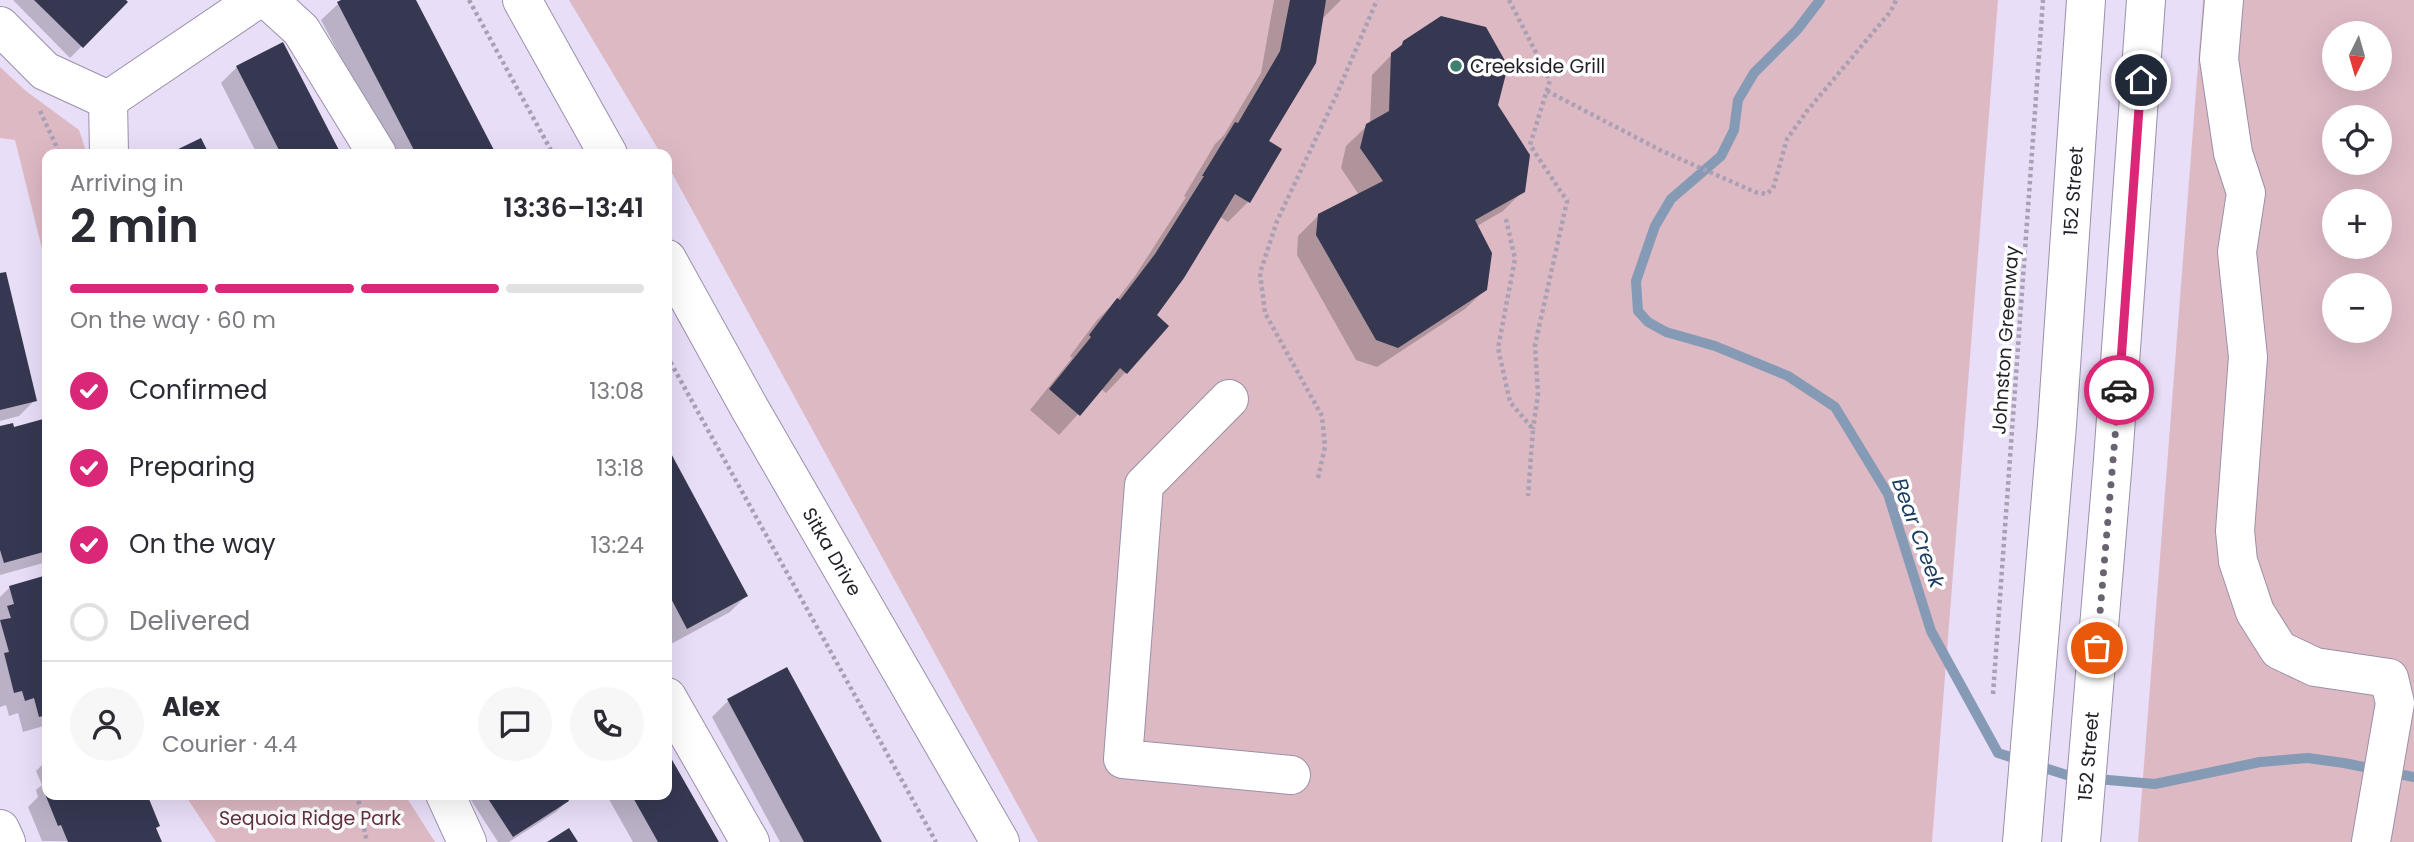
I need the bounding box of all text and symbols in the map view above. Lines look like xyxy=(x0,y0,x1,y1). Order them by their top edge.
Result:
north arrow xyxy=(2322,21,2392,91)
map controls xyxy=(2322,21,2392,343)
pin xyxy=(2111,50,2171,110)
place label: Creekside Grill xyxy=(1470,53,1605,80)
marker: Creekside Grill xyxy=(1448,58,1464,74)
icon: home xyxy=(2122,61,2160,99)
button: locate xyxy=(2322,105,2392,175)
street label: 152 Street xyxy=(2057,145,2090,237)
text: Arriving in xyxy=(70,167,184,199)
button: + xyxy=(2322,189,2392,259)
text: 13:36–13:41 xyxy=(503,190,644,226)
text: 2 min xyxy=(70,194,199,258)
street label: Johnston Greenway xyxy=(1985,244,2026,435)
button: − xyxy=(2322,273,2392,343)
text: On the way · 60 m xyxy=(70,304,276,336)
courier xyxy=(2084,355,2154,425)
icon: car xyxy=(2100,371,2138,409)
icon: check xyxy=(70,372,108,410)
text: Confirmed xyxy=(129,372,267,408)
text: 13:08 xyxy=(589,375,644,407)
icon: check xyxy=(70,449,108,487)
text: Preparing xyxy=(129,449,255,485)
text: 13:18 xyxy=(596,452,644,484)
water label: Bear Creek xyxy=(1885,474,1952,593)
street label: Sitka Drive xyxy=(796,503,868,601)
icon: check xyxy=(70,526,108,564)
text: On the way xyxy=(129,526,276,562)
text: 13:24 xyxy=(591,529,644,561)
text: Delivered xyxy=(129,603,250,639)
pin xyxy=(2067,618,2127,678)
icon: bag xyxy=(2078,629,2116,667)
button: person xyxy=(70,687,144,761)
button: chat xyxy=(478,687,552,761)
button: phone xyxy=(570,687,644,761)
text: Alex xyxy=(162,689,220,725)
street label: 152 Street xyxy=(2071,710,2106,802)
text: Courier · 4.4 xyxy=(162,728,297,760)
park label: Sequoia Ridge Park xyxy=(219,805,401,832)

